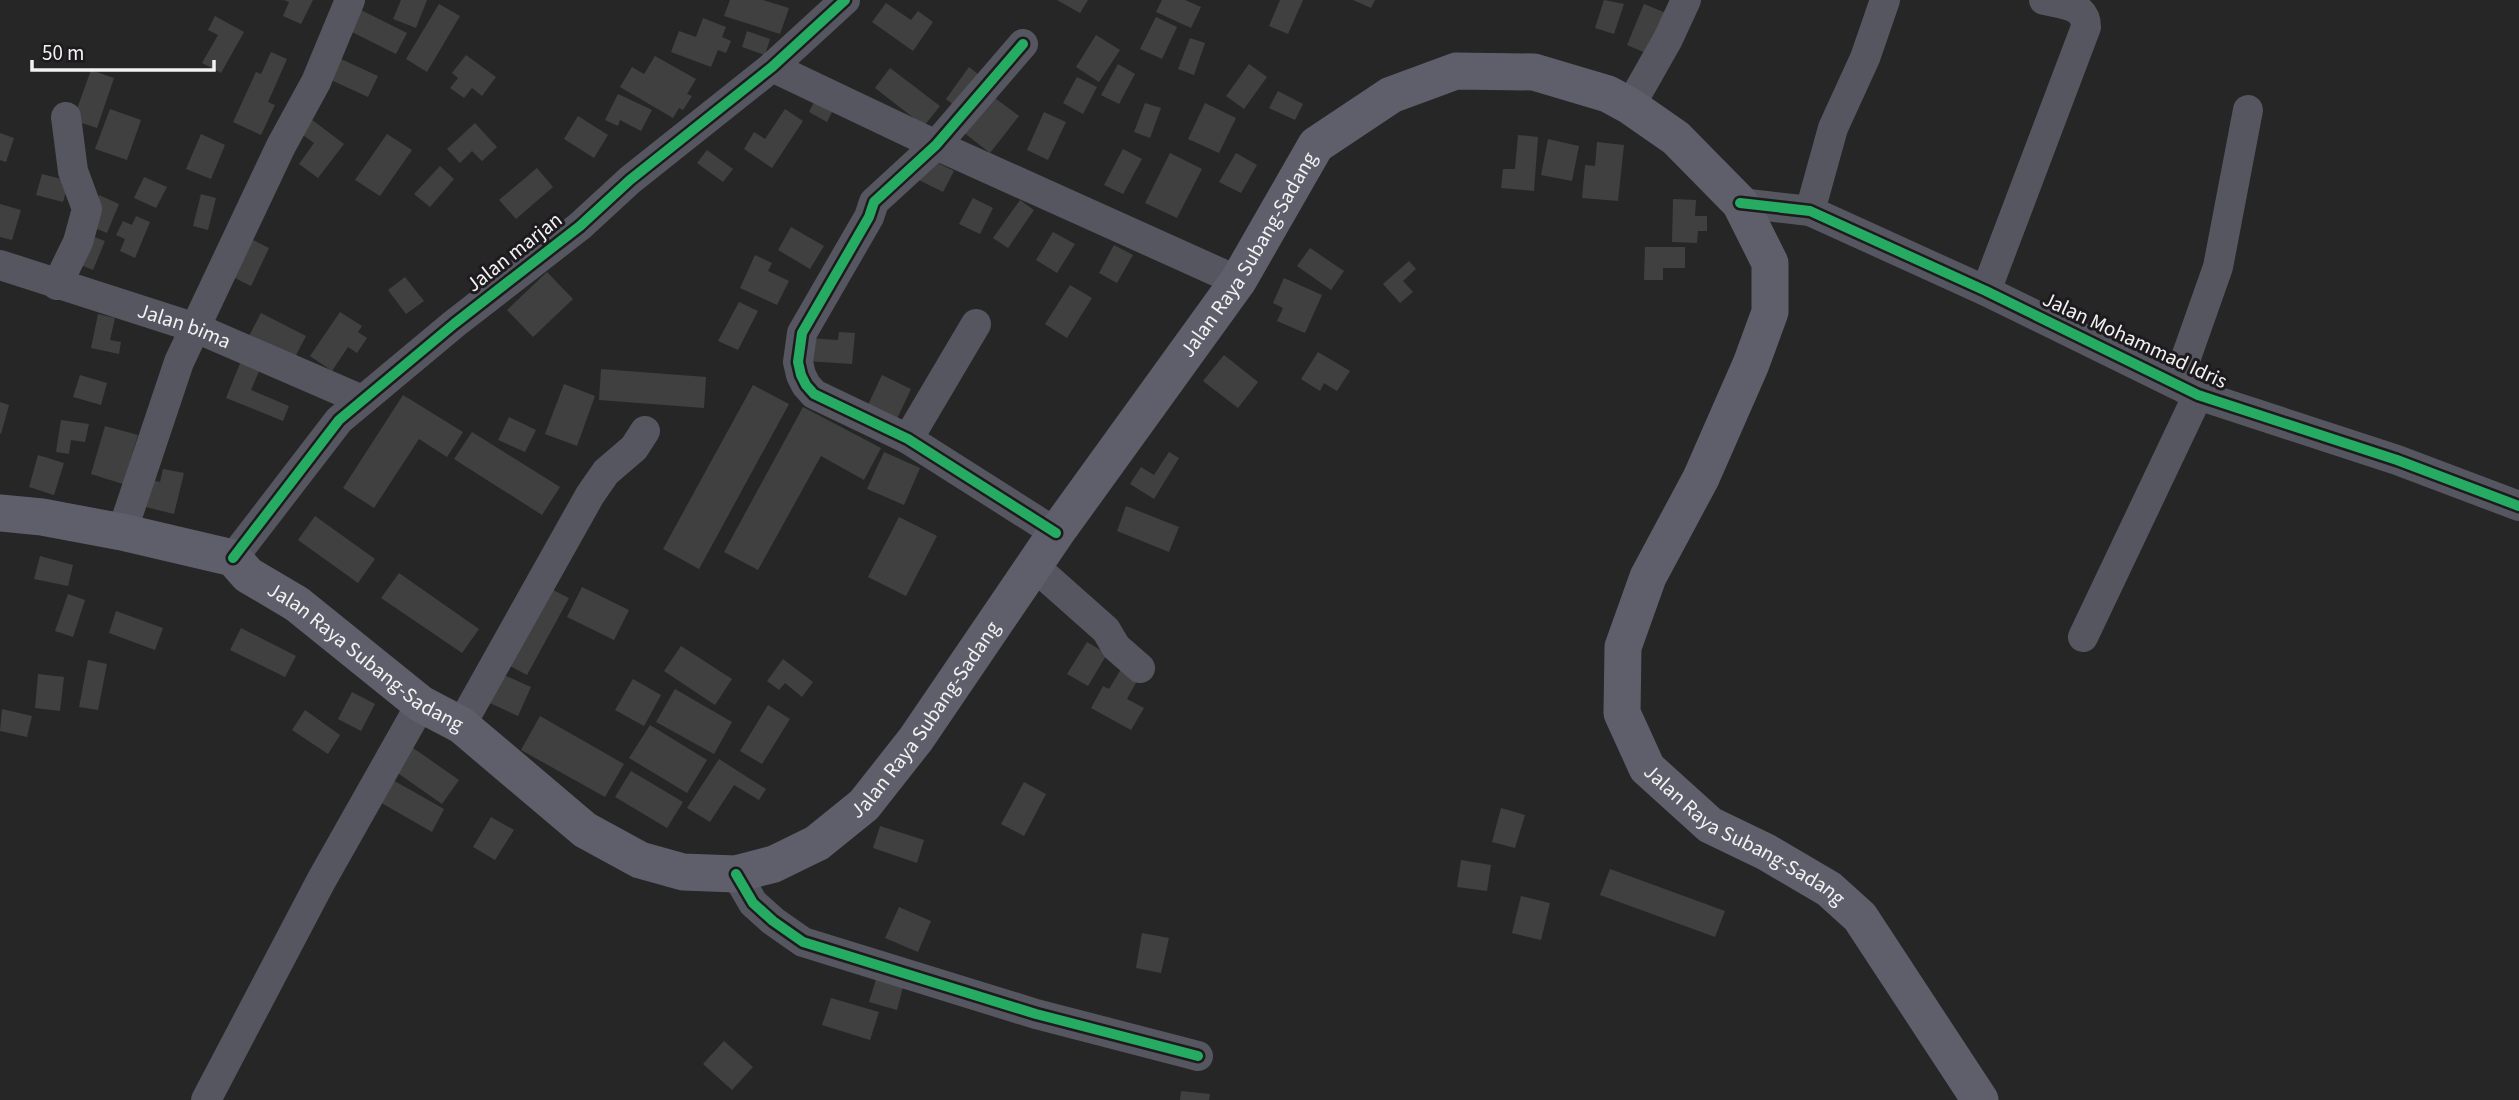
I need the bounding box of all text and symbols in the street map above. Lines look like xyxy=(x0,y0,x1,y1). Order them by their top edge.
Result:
scale bar xyxy=(32,28,214,72)
text: 50 m xyxy=(42,38,84,68)
street label: Jalan Raya Subang-Sadang xyxy=(1173,146,1324,364)
street label: Jalan marjan xyxy=(460,205,568,299)
street label: Jalan Mohammad Idris xyxy=(2038,284,2232,396)
street label: Jalan bima xyxy=(134,295,236,356)
street label: Jalan Raya Subang-Sadang xyxy=(262,575,469,739)
street label: Jalan Raya Subang-Sadang xyxy=(844,615,1007,826)
street label: Jalan Raya Subang-Sadang xyxy=(1637,757,1853,913)

